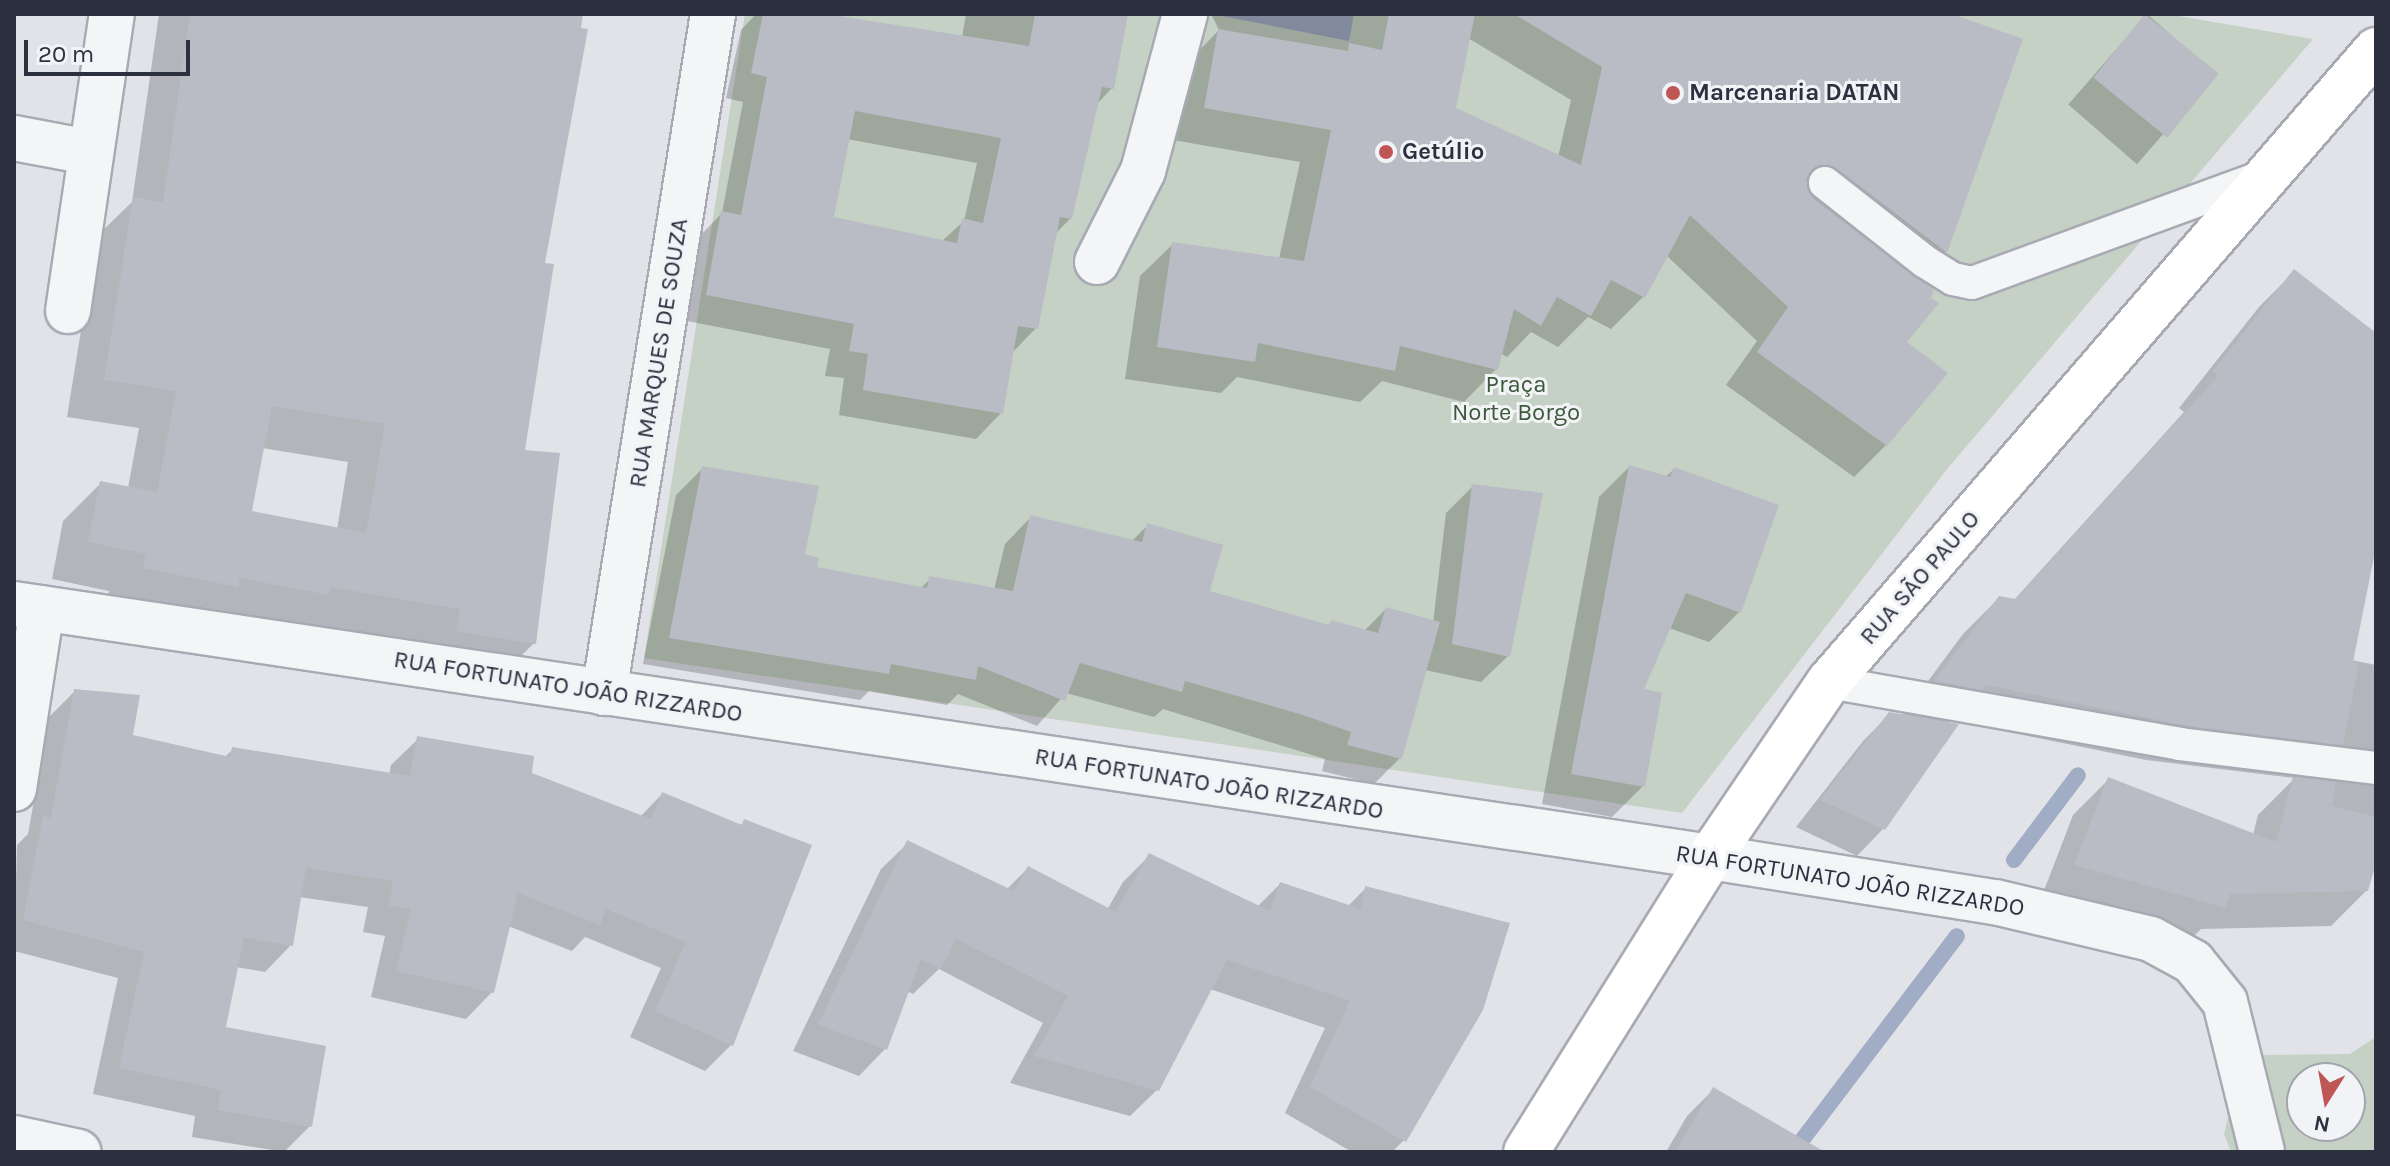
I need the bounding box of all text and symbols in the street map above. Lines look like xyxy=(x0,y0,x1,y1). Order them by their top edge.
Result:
scale bar xyxy=(28,24,194,74)
text: 20 m xyxy=(38,40,94,68)
place label: Marcenaria DATAN xyxy=(1689,79,1900,107)
marker: Marcenaria DATAN xyxy=(1664,84,1682,102)
place label: Getúlio xyxy=(1402,138,1484,166)
marker: Getúlio xyxy=(1377,143,1395,161)
street label: RUA MARQUES DE SOUZA xyxy=(623,216,695,490)
park label: Praça Norte Borgo xyxy=(1452,371,1580,427)
street label: RUA SÃO PAULO xyxy=(1854,505,1986,651)
street label: RUA FORTUNATO JOÃO RIZZARDO xyxy=(392,645,744,729)
street label: RUA FORTUNATO JOÃO RIZZARDO xyxy=(1033,742,1385,826)
street label: RUA FORTUNATO JOÃO RIZZARDO xyxy=(1674,839,2026,923)
north arrow xyxy=(2286,1062,2366,1142)
text: N xyxy=(2312,1109,2332,1138)

